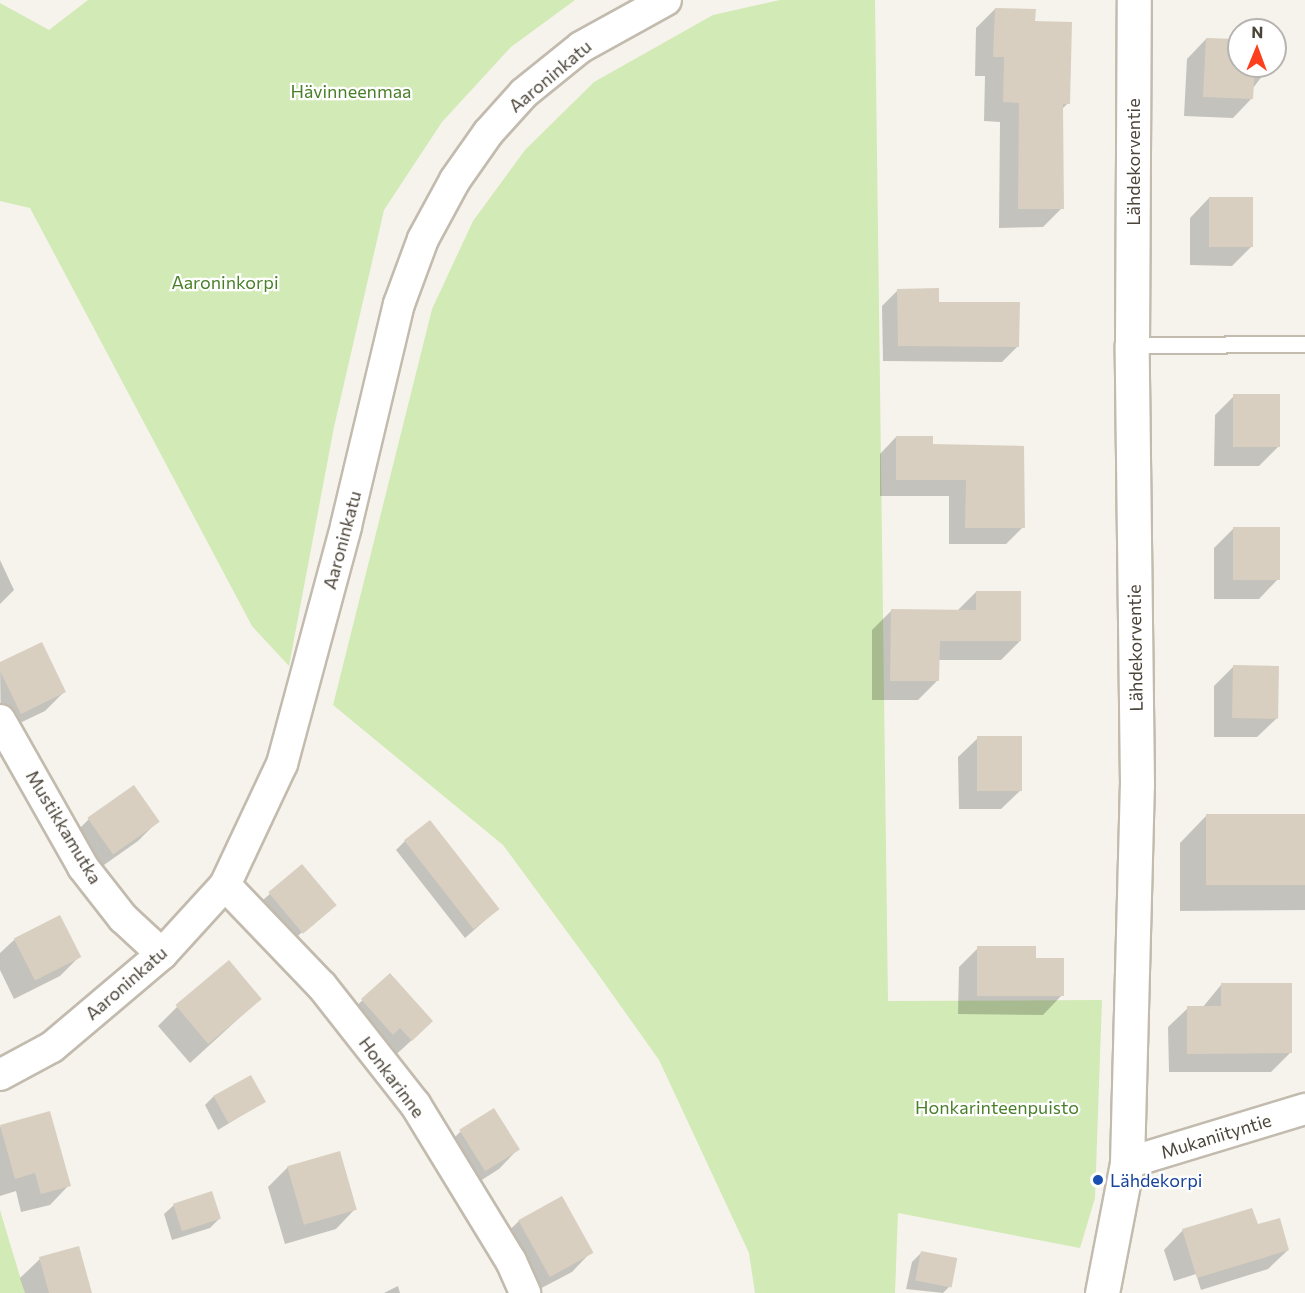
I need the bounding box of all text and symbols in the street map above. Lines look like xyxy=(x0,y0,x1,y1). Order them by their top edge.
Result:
north arrow xyxy=(1227,18,1287,78)
text: N xyxy=(1251,22,1263,41)
street label: Aaroninkatu xyxy=(504,35,596,117)
park label: Hävinneenmaa xyxy=(291,80,411,102)
street label: Lähdekorventie xyxy=(1122,98,1144,226)
park label: Aaroninkorpi xyxy=(171,271,279,293)
street label: Aaroninkatu xyxy=(318,488,366,592)
street label: Lähdekorventie xyxy=(1123,584,1147,712)
street label: Mustikkamutka xyxy=(22,766,106,888)
street label: Aaroninkatu xyxy=(81,942,171,1024)
street label: Honkarinne xyxy=(355,1032,429,1122)
park label: Honkarinteenpuisto xyxy=(915,1096,1079,1118)
street label: Mukaniityntie xyxy=(1158,1109,1274,1163)
place label: Lähdekorpi xyxy=(1110,1169,1202,1191)
marker: Lähdekorpi xyxy=(1091,1173,1105,1187)

